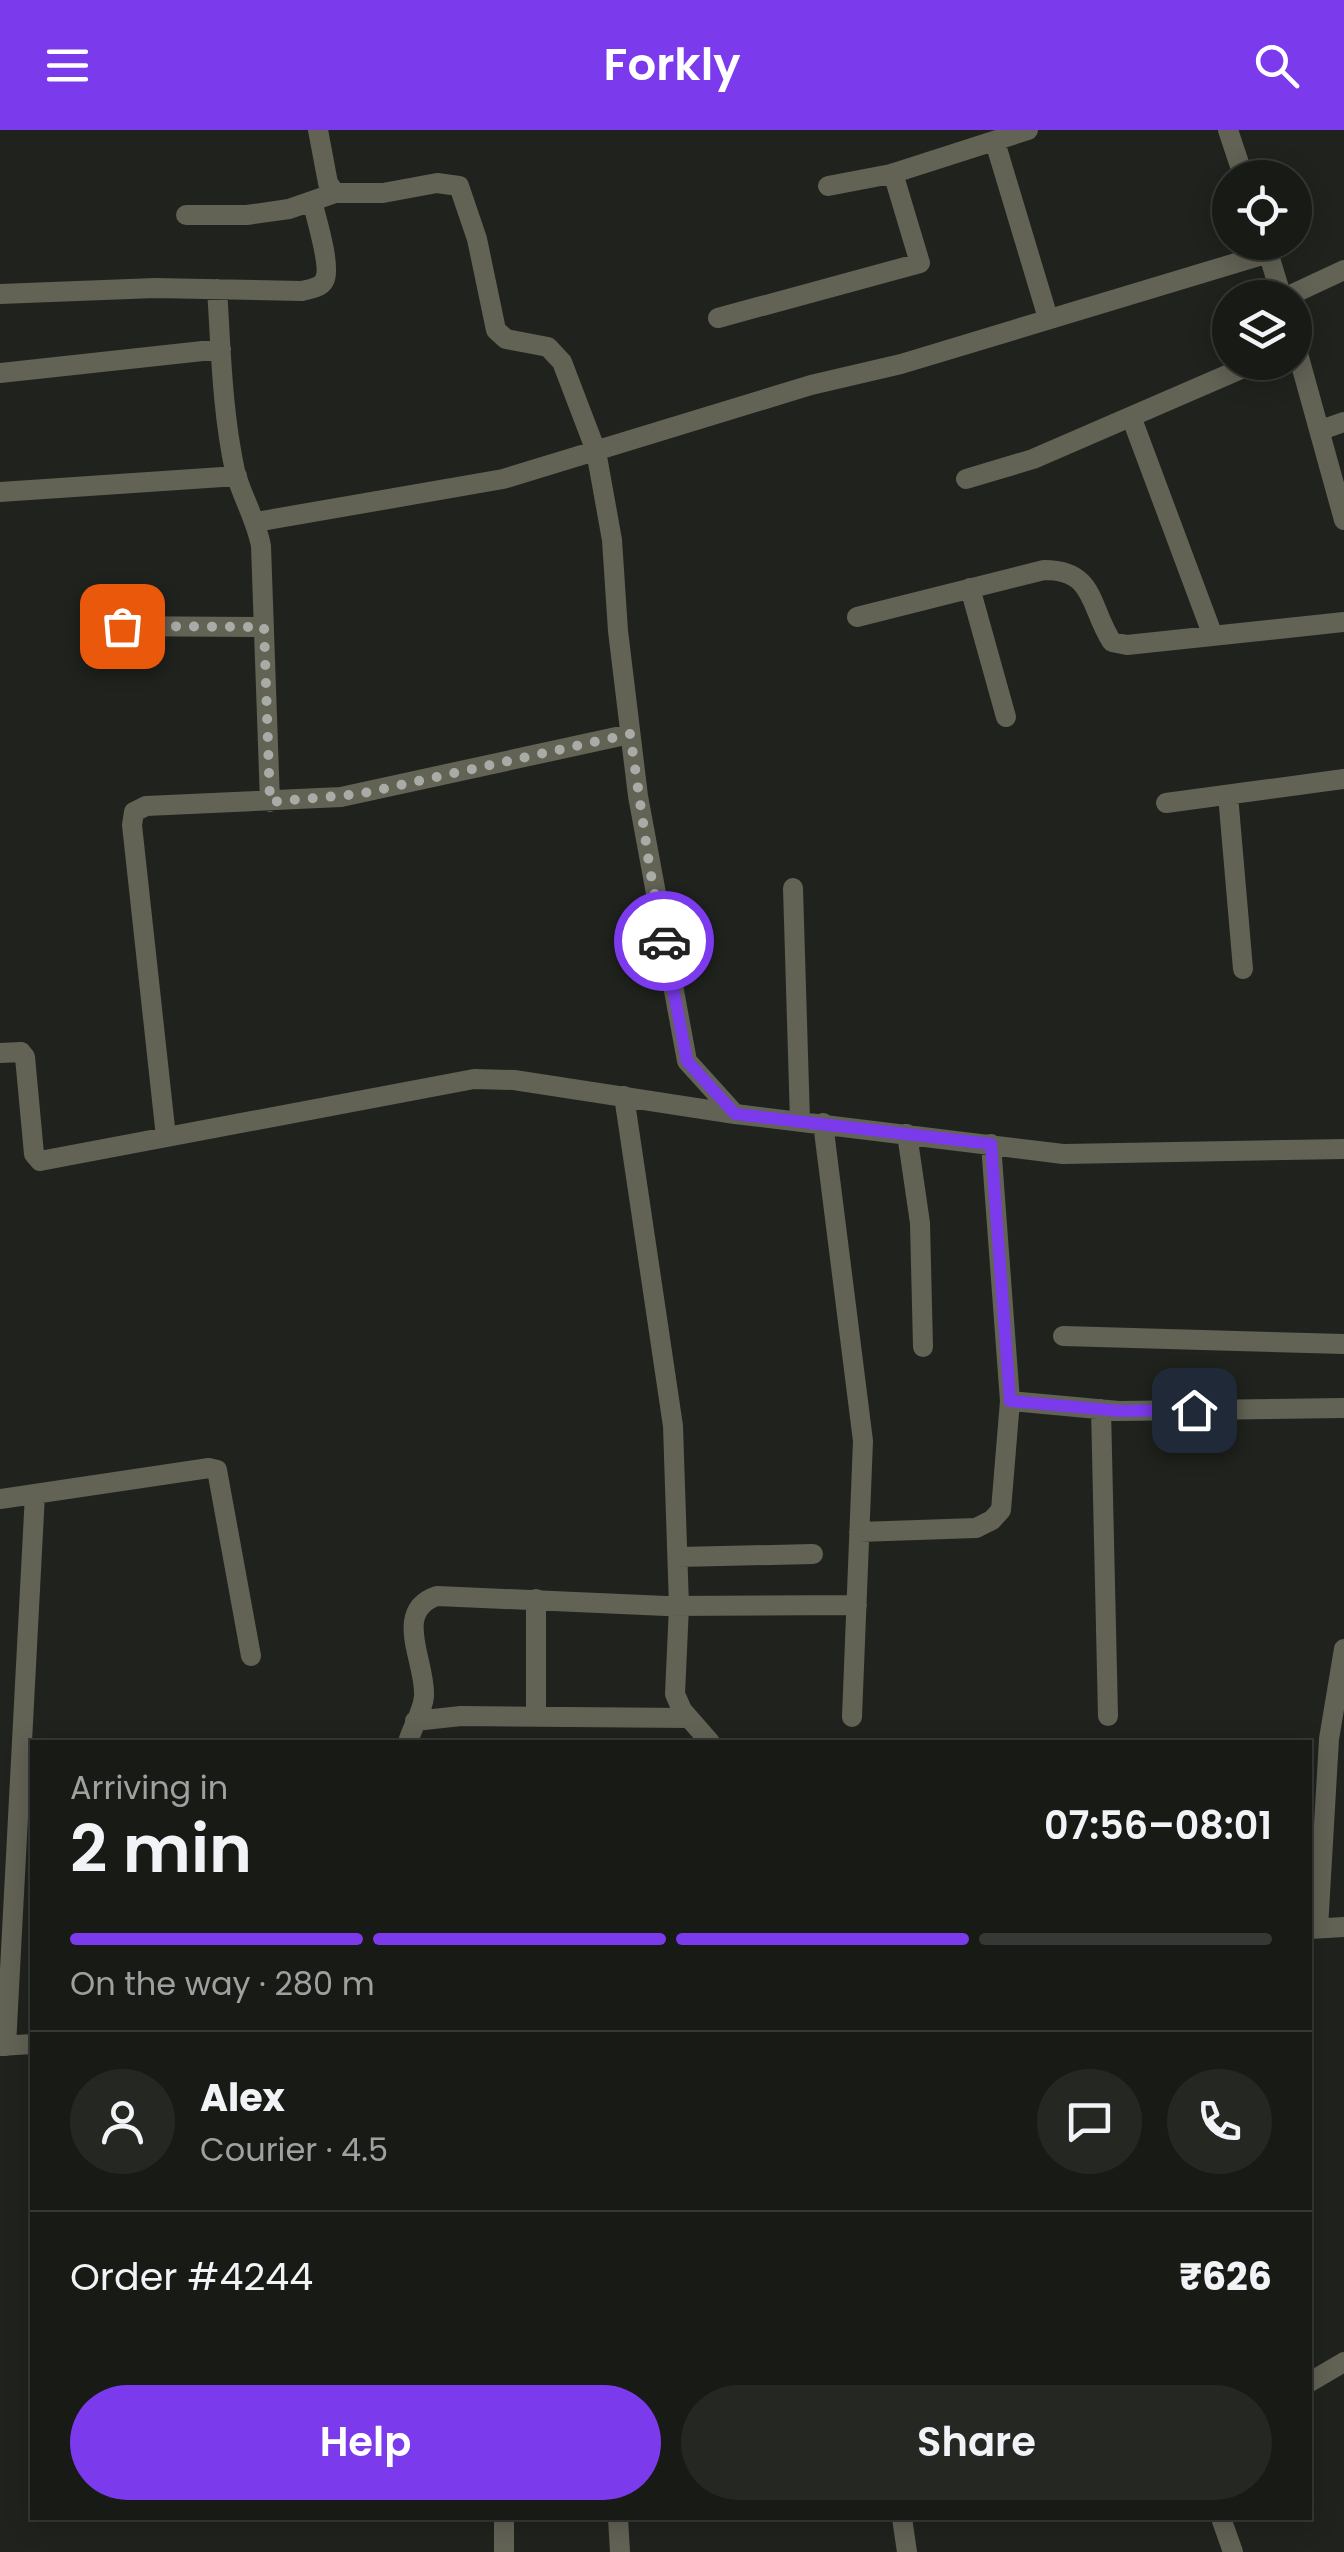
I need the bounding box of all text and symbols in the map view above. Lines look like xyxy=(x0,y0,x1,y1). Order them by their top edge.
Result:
text: Forkly xyxy=(604,33,740,96)
icon: menu xyxy=(40,38,95,93)
icon: search xyxy=(1249,38,1304,93)
map controls xyxy=(1212,160,1312,380)
button: locate xyxy=(1212,160,1312,260)
button: layers xyxy=(1212,280,1312,380)
pin xyxy=(80,584,165,669)
icon: bag xyxy=(95,599,150,654)
courier xyxy=(614,891,714,991)
icon: car xyxy=(637,914,692,969)
pin xyxy=(1152,1368,1237,1453)
icon: home xyxy=(1167,1383,1222,1438)
text: Arriving in xyxy=(70,1765,228,1810)
text: 07:56–08:01 xyxy=(1044,1799,1272,1852)
text: 2 min xyxy=(70,1804,252,1895)
text: On the way · 280 m xyxy=(70,1961,375,2006)
button: person xyxy=(70,2069,175,2174)
button: chat xyxy=(1037,2069,1142,2174)
button: phone xyxy=(1167,2069,1272,2174)
text: Alex xyxy=(200,2071,285,2124)
text: Courier · 4.5 xyxy=(200,2127,388,2172)
text: Order #4244 xyxy=(70,2250,313,2303)
text: ₹626 xyxy=(1179,2250,1272,2303)
button: Help xyxy=(70,2385,661,2500)
button: Share xyxy=(681,2385,1272,2500)

